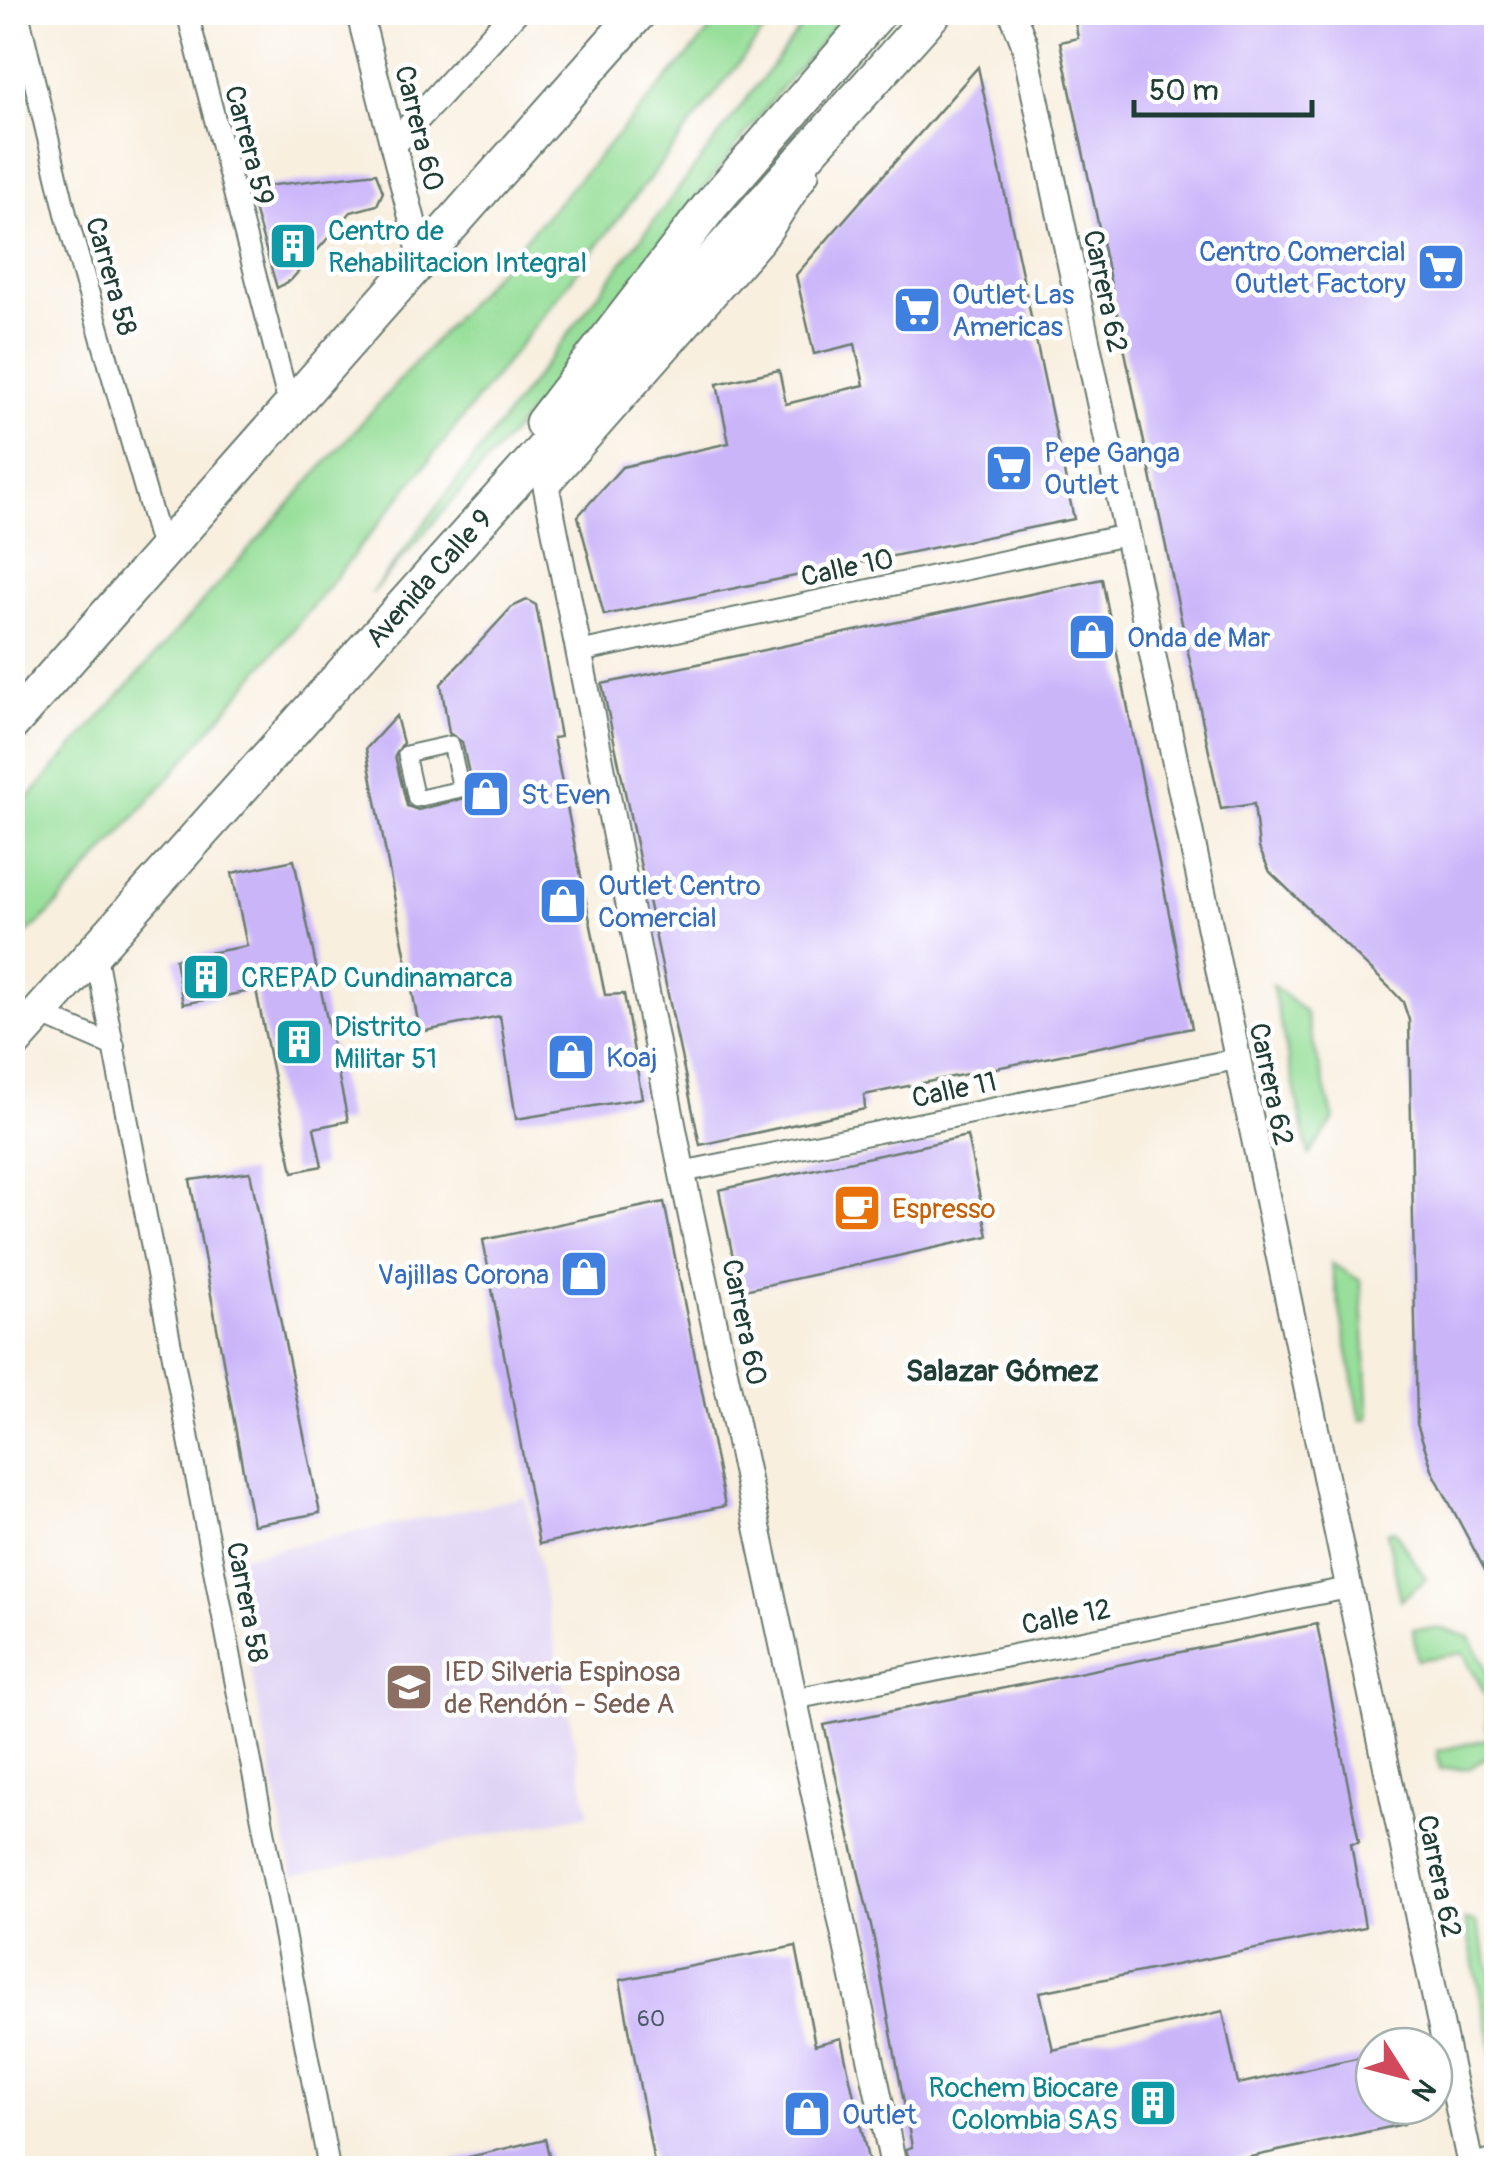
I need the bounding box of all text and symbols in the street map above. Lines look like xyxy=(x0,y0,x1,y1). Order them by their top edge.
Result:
scale bar xyxy=(1134,55,1312,117)
street label: Carrera 60 xyxy=(386,62,451,195)
text: 50 m xyxy=(1149,72,1219,109)
street label: Carrera 59 xyxy=(216,82,281,209)
street label: Carrera 58 xyxy=(77,213,144,340)
place label: Centro de Rehabilitacion Integral xyxy=(328,214,587,281)
building icon: Centro de Rehabilitacion Integral xyxy=(267,220,319,272)
street label: Carrera 62 xyxy=(1074,227,1135,356)
place label: Centro Comercial Outlet Factory xyxy=(1199,235,1406,302)
supermarket icon: Centro Comercial Outlet Factory xyxy=(1415,241,1467,293)
place label: Outlet Las Americas xyxy=(952,278,1075,345)
supermarket icon: Outlet Las Americas xyxy=(891,284,943,336)
place label: Pepe Ganga Outlet xyxy=(1044,436,1180,503)
supermarket icon: Pepe Ganga Outlet xyxy=(983,442,1035,494)
street label: Avenida Calle 9 xyxy=(359,502,501,655)
street label: Calle 10 xyxy=(798,542,897,595)
shop icon: Onda de Mar xyxy=(1066,611,1118,663)
place label: Onda de Mar xyxy=(1127,621,1271,656)
shop icon: St Even xyxy=(460,768,512,820)
place label: St Even xyxy=(521,778,611,813)
place label: Outlet Centro Comercial xyxy=(598,869,761,936)
shop icon: Outlet Centro Comercial xyxy=(537,875,589,927)
building icon: CREPAD Cundinamarca xyxy=(180,951,232,1003)
place label: CREPAD Cundinamarca xyxy=(241,961,513,996)
place label: Distrito Militar 51 xyxy=(334,1010,437,1077)
building icon: Distrito Militar 51 xyxy=(273,1016,325,1068)
street label: Carrera 62 xyxy=(1240,1020,1301,1149)
shop icon: Koaj xyxy=(545,1031,597,1083)
place label: Koaj xyxy=(606,1041,657,1076)
street label: Calle 11 xyxy=(909,1064,1000,1116)
cafe icon: Espresso xyxy=(831,1182,883,1234)
place label: Espresso xyxy=(892,1192,996,1227)
shop icon: Vajillas Corona xyxy=(558,1248,610,1300)
street label: Carrera 60 xyxy=(713,1256,774,1389)
place label: Vajillas Corona xyxy=(377,1258,549,1293)
district label: Salazar Gómez xyxy=(906,1353,1099,1390)
street label: Carrera 58 xyxy=(218,1539,275,1665)
street label: Calle 12 xyxy=(1019,1592,1114,1643)
place label: IED Silveria Espinosa de Rendón - Sede A xyxy=(444,1655,681,1722)
school or university icon: IED Silveria Espinosa de Rendón - Sede A xyxy=(383,1661,435,1713)
street label: Carrera 62 xyxy=(1408,1812,1469,1941)
house number: 60 xyxy=(637,2005,665,2033)
north arrow xyxy=(1354,2026,1454,2126)
place label: Rochem Biocare Colombia SAS xyxy=(929,2071,1118,2138)
text: N xyxy=(1403,2072,1443,2108)
building icon: Rochem Biocare Colombia SAS xyxy=(1127,2077,1179,2129)
shop icon: Outlet xyxy=(781,2088,833,2140)
place label: Outlet xyxy=(842,2098,918,2133)

